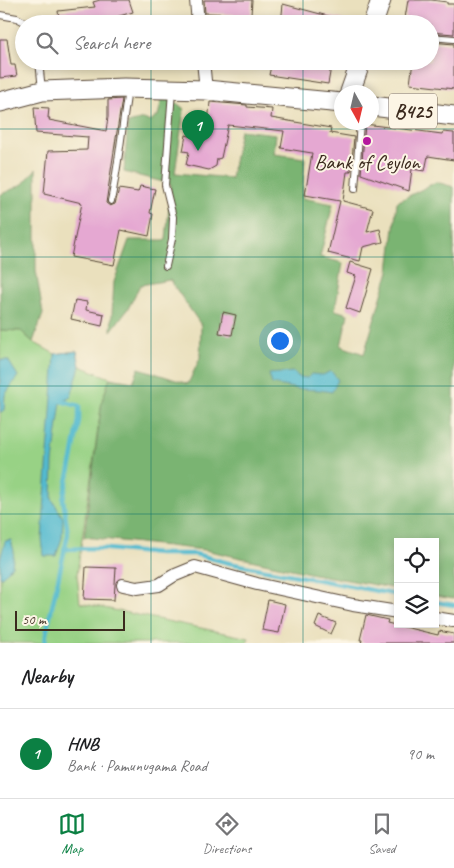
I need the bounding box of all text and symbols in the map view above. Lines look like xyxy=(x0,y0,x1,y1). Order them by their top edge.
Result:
search box xyxy=(15,15,439,70)
icon: search xyxy=(33,29,61,57)
text: Search here xyxy=(73,31,150,55)
north arrow xyxy=(334,85,379,130)
road number: B425 xyxy=(389,94,437,128)
pin: 1 xyxy=(182,110,214,151)
marker: Bank of Ceylon xyxy=(361,135,373,147)
place label: Bank of Ceylon xyxy=(314,149,421,175)
your location xyxy=(267,328,293,354)
map controls xyxy=(394,538,439,628)
button: locate xyxy=(394,538,439,583)
button: layers xyxy=(394,583,439,628)
scale bar xyxy=(15,608,125,631)
text: 50 m xyxy=(22,611,46,628)
text: Nearby xyxy=(20,663,73,689)
text: HNB xyxy=(67,732,99,756)
text: 1 xyxy=(32,744,40,764)
text: 90 m xyxy=(407,744,434,764)
text: Bank · Pamunugama Road xyxy=(67,756,207,776)
tab: Map xyxy=(58,810,86,857)
tab: Directions xyxy=(203,810,251,857)
tab: Saved xyxy=(368,810,396,857)

